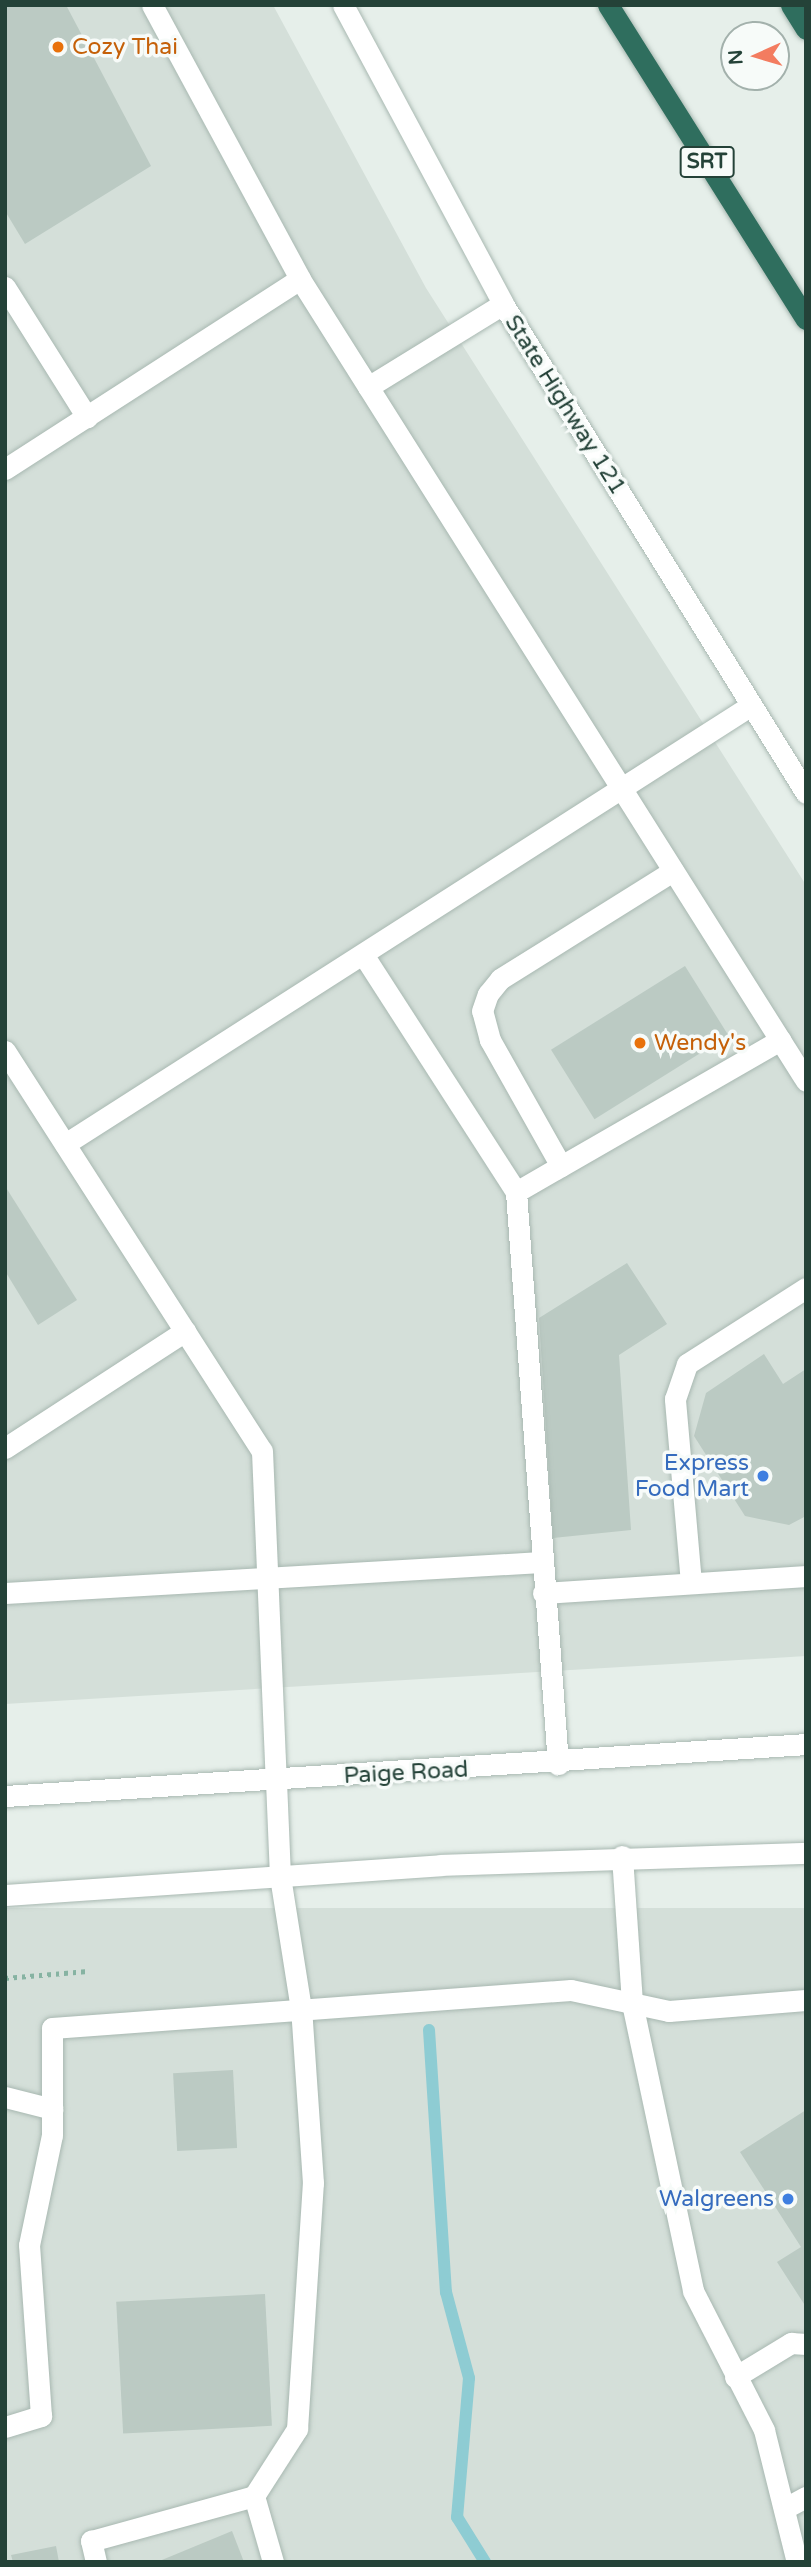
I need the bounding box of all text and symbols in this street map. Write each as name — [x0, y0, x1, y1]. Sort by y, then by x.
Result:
north arrow — [720, 21, 790, 91]
place label: Cozy Thai — [72, 33, 178, 61]
marker: Cozy Thai — [50, 39, 66, 55]
text: N — [725, 49, 748, 66]
road number: SRT — [679, 144, 735, 180]
street label: State Highway 121 — [499, 310, 631, 500]
place label: Wendy's — [654, 1029, 746, 1057]
marker: Wendy's — [632, 1035, 648, 1051]
place label: Express Food Mart — [635, 1449, 749, 1503]
marker: Express Food Mart — [755, 1468, 771, 1484]
street label: Paige Road — [343, 1756, 469, 1790]
place label: Walgreens — [659, 2185, 774, 2213]
marker: Walgreens — [780, 2191, 796, 2207]

